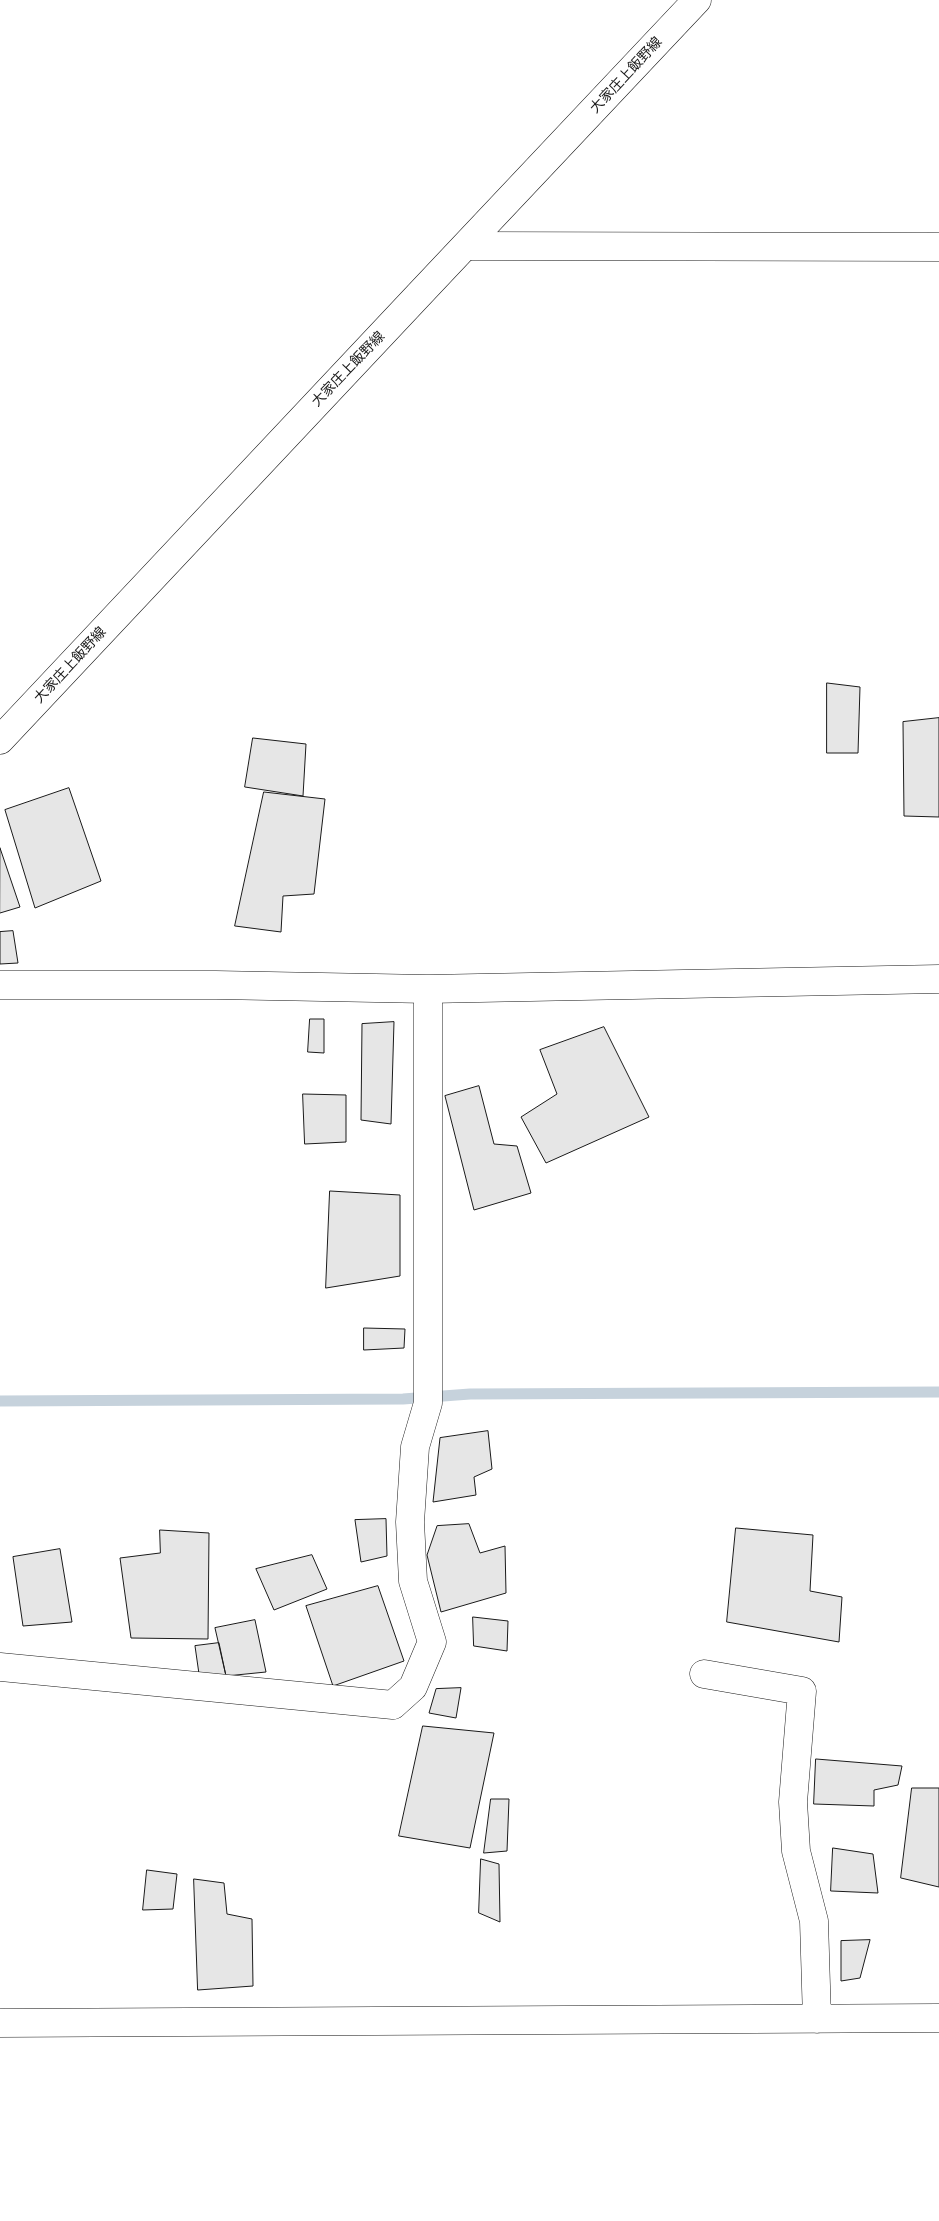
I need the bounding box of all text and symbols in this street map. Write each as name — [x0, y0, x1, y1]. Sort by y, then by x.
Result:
street label: 大家庄上飯野線 — [586, 33, 666, 117]
street label: 大家庄上飯野線 — [308, 328, 388, 410]
street label: 大家庄上飯野線 — [30, 623, 110, 707]

